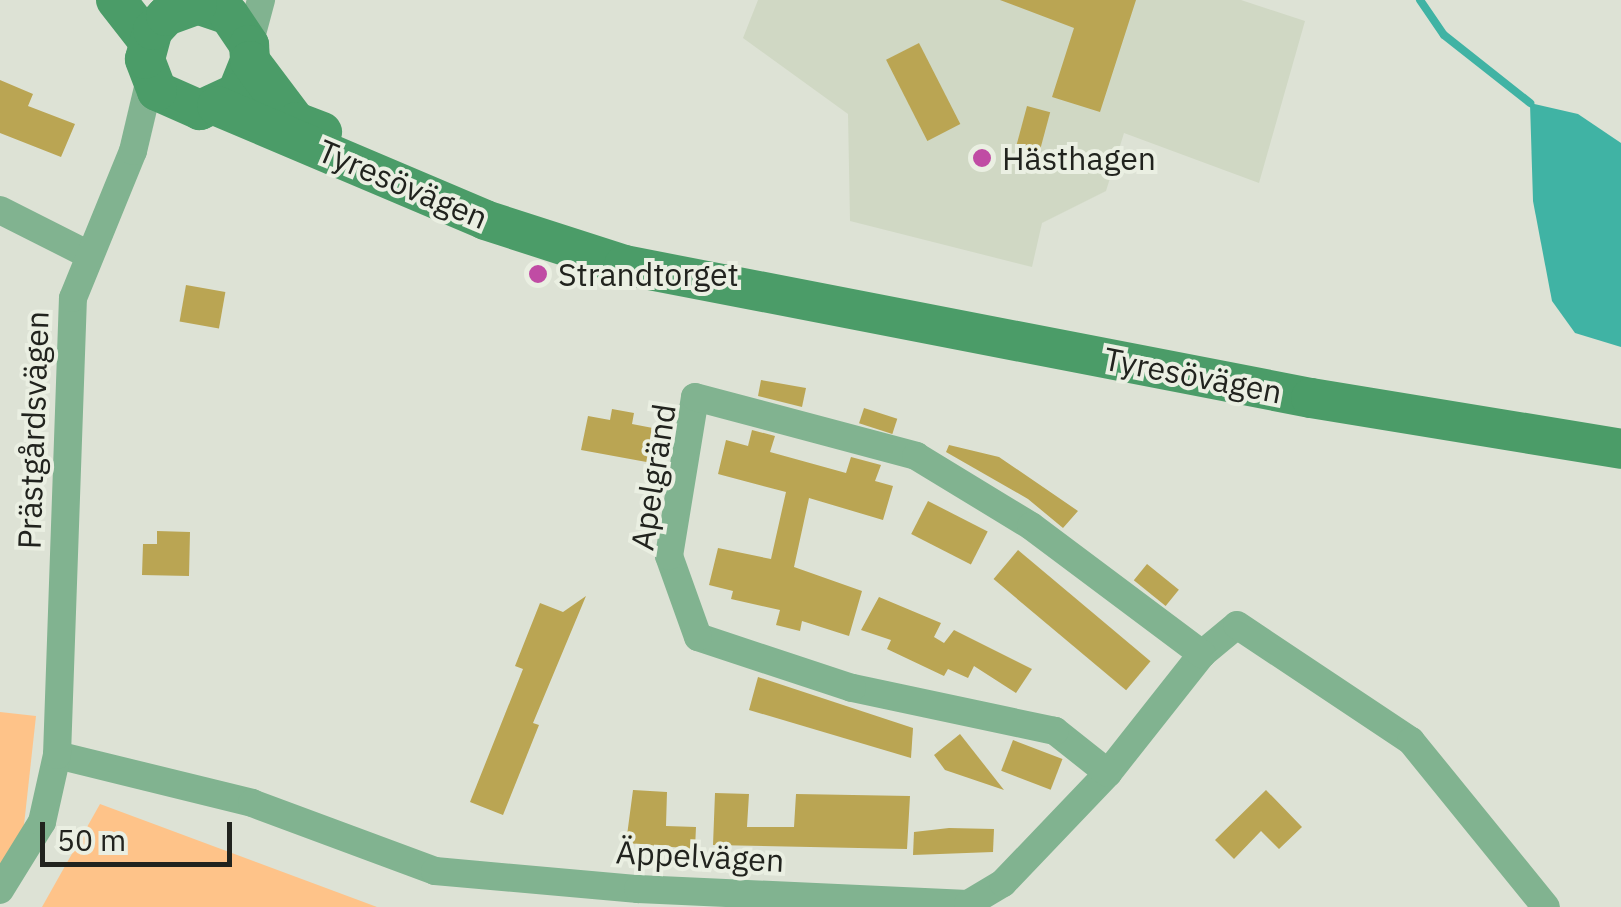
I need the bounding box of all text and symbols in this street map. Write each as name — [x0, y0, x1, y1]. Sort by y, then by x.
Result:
street label: Tyresövägen — [312, 131, 494, 237]
place label: Hästhagen — [1002, 139, 1156, 177]
marker: Hästhagen — [971, 147, 993, 169]
place label: Strandtorget — [558, 255, 739, 293]
marker: Strandtorget — [527, 263, 549, 285]
street label: Prästgårdsvägen — [10, 310, 56, 550]
street label: Tyresövägen — [1101, 339, 1285, 411]
street label: Apelgränd — [622, 401, 684, 553]
scale bar — [45, 802, 238, 864]
text: 50 m — [57, 820, 126, 859]
street label: Äppelvägen — [615, 832, 785, 880]

